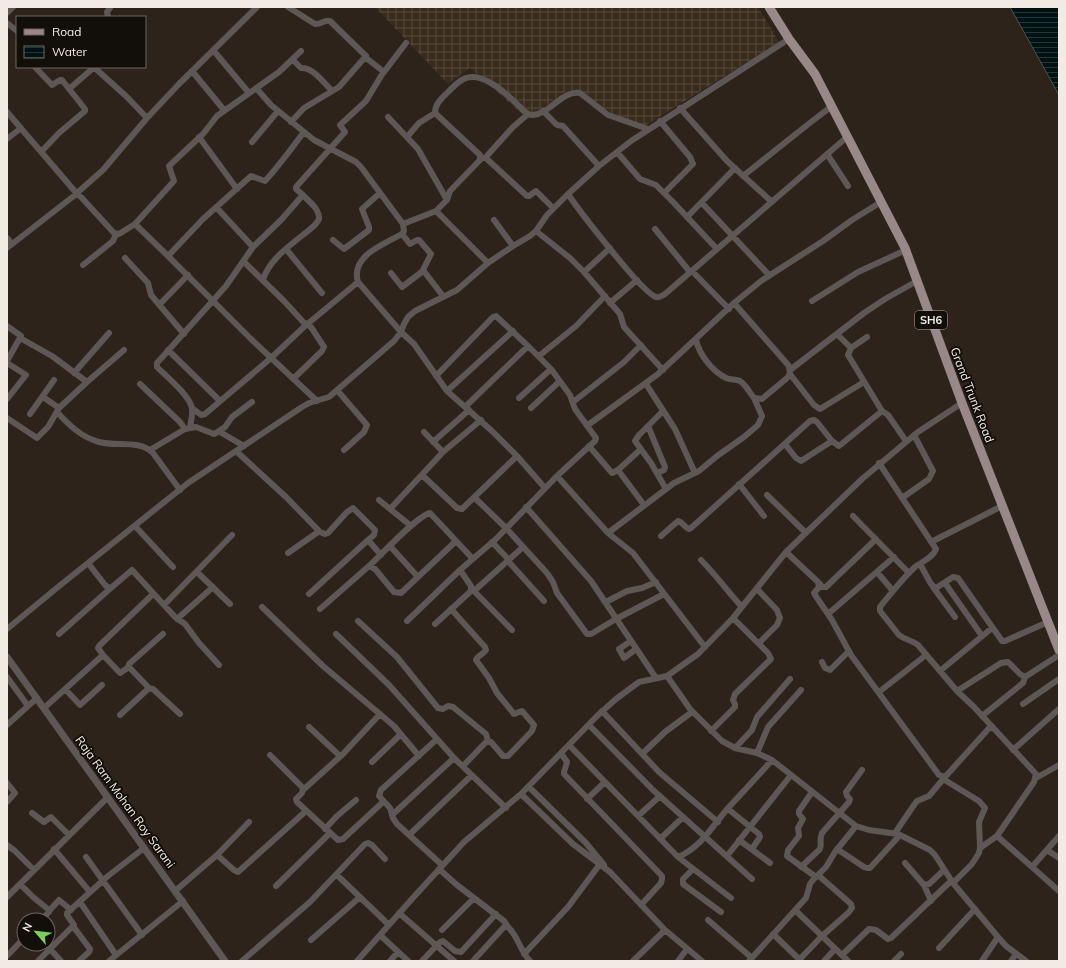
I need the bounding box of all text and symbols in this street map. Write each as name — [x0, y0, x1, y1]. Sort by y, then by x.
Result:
legend — [16, 16, 146, 68]
text: Road — [52, 24, 81, 39]
text: Water — [52, 44, 88, 59]
road number: SH6 — [915, 311, 947, 329]
street label: Grand Trunk Road — [947, 345, 998, 445]
street label: Raja Ram Mohan Roy Sarani — [72, 733, 179, 871]
north arrow — [16, 912, 56, 952]
text: N — [19, 920, 35, 934]

